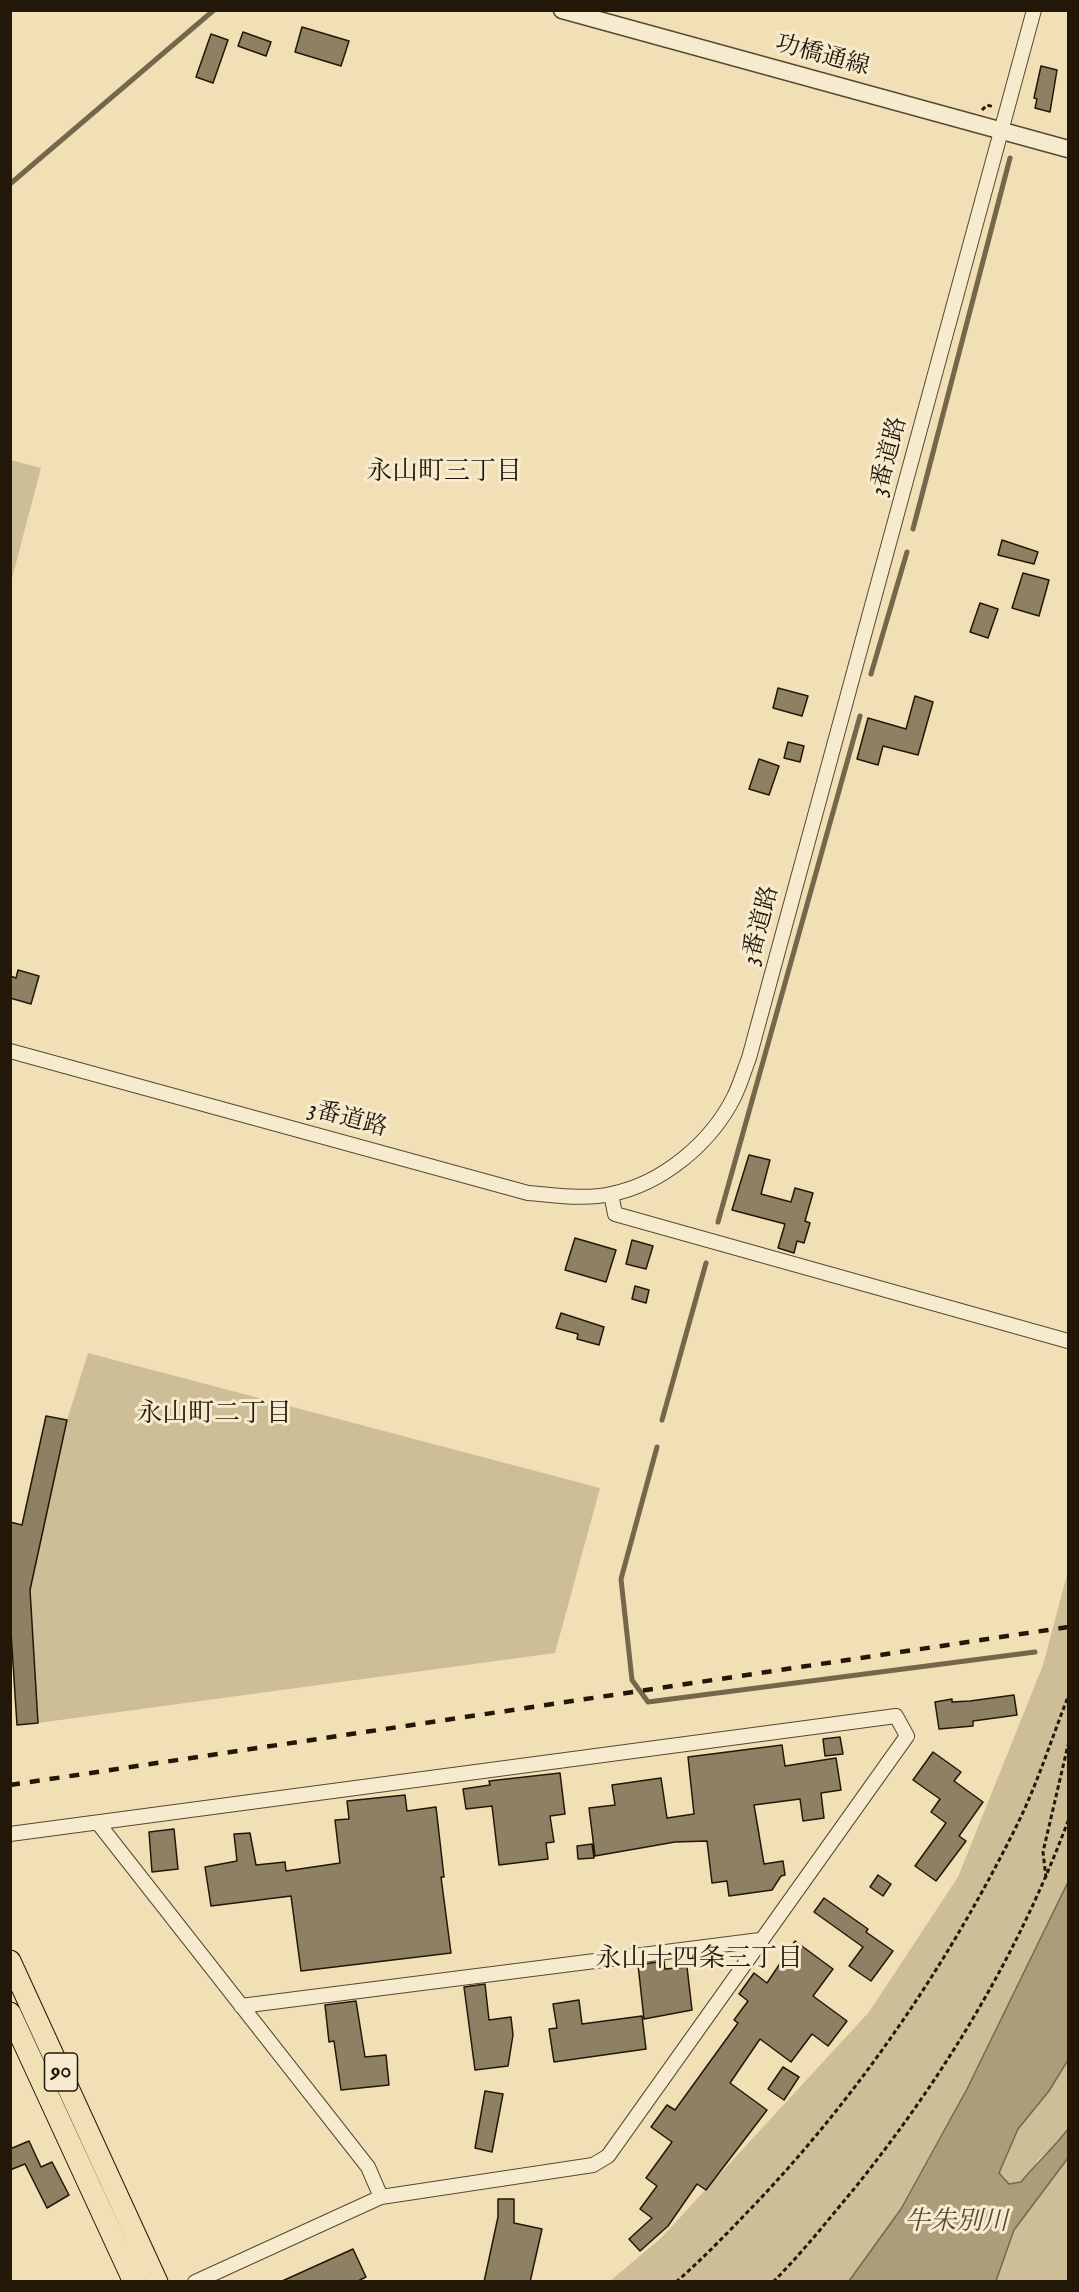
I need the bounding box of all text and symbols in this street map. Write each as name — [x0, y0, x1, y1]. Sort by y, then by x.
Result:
street label: 功橋通線 — [772, 31, 872, 83]
street label: 3番道路 — [866, 414, 914, 500]
district label: 永山町三丁目 — [366, 458, 522, 490]
street label: 3番道路 — [738, 883, 786, 969]
street label: 3番道路 — [304, 1096, 390, 1144]
district label: 永山町二丁目 — [136, 1400, 292, 1432]
district label: 永山十四条三丁目 — [595, 1945, 803, 1977]
road number: 90 — [44, 2053, 78, 2091]
water label: 牛朱別川 — [904, 2208, 1008, 2240]

